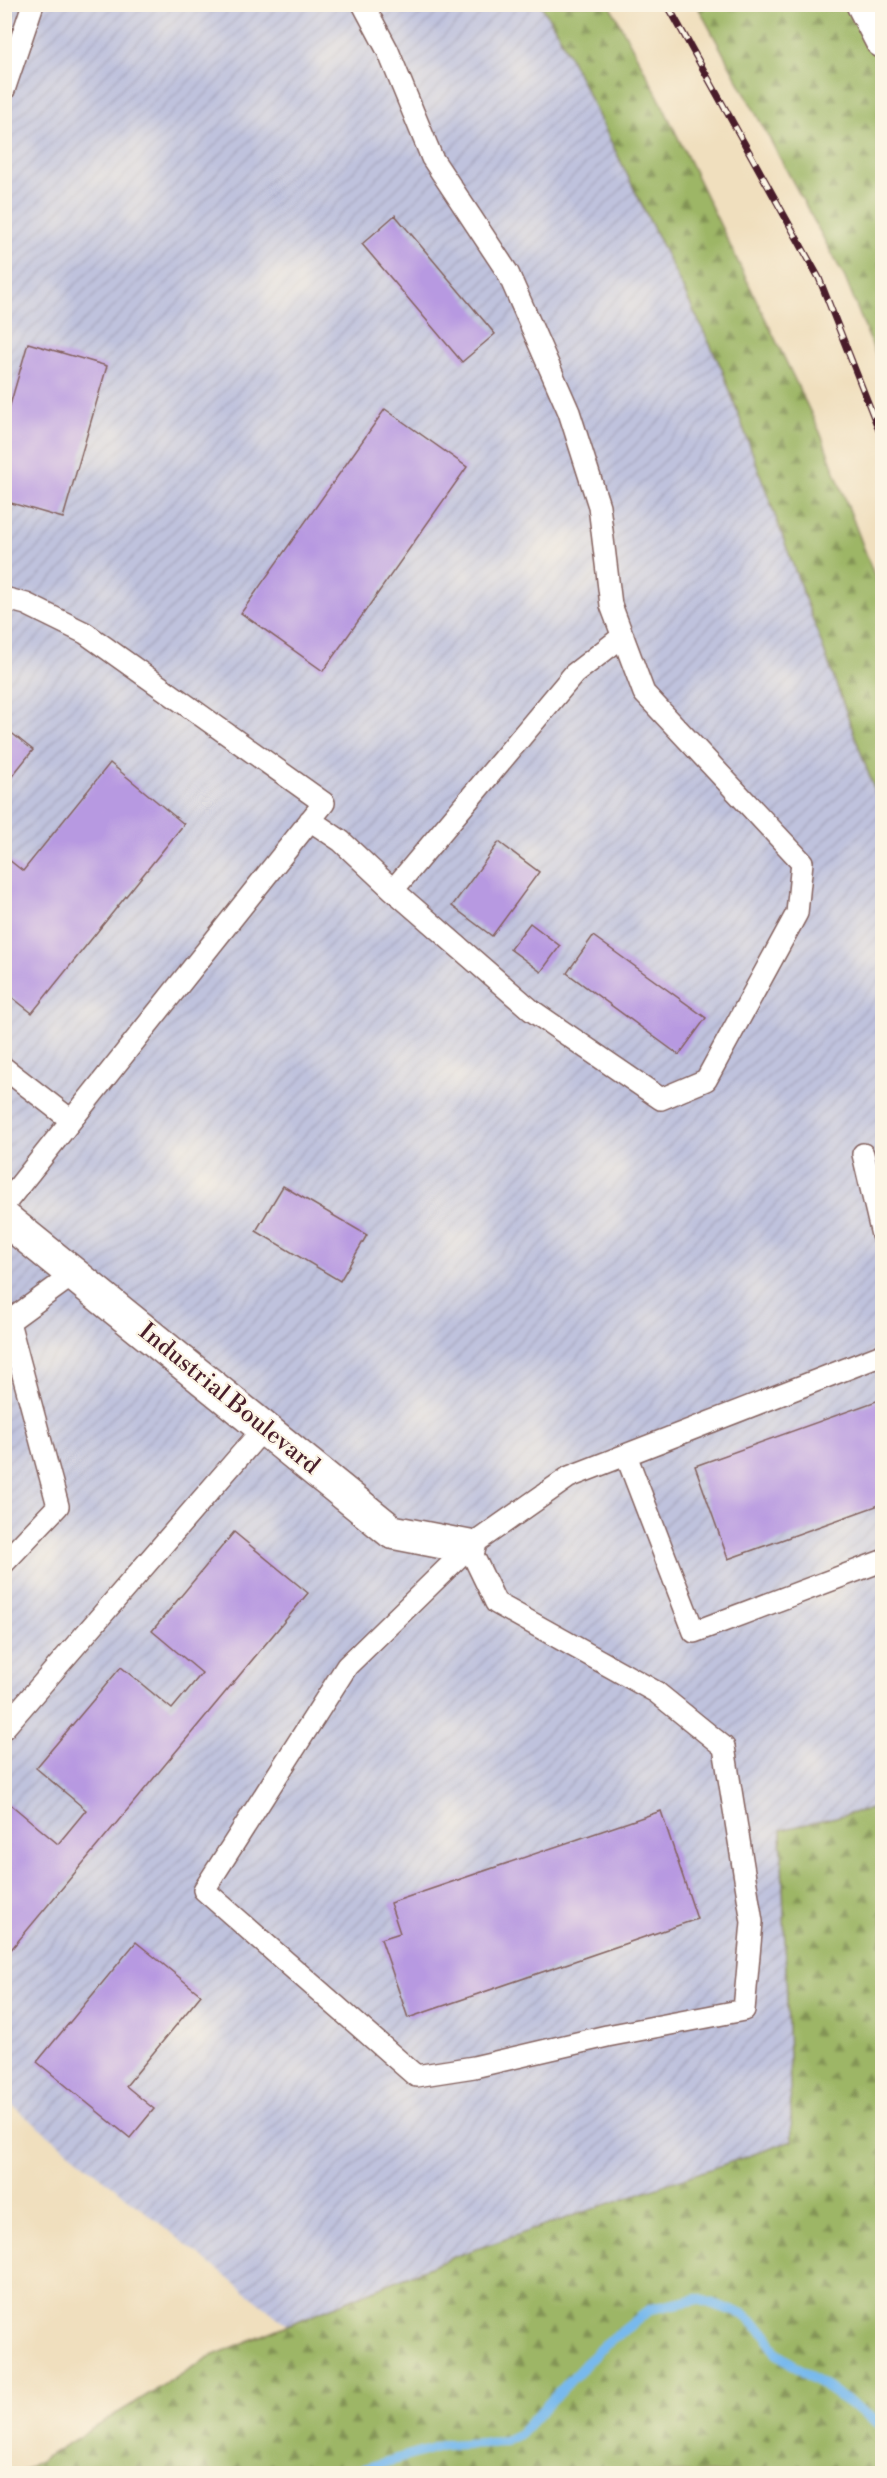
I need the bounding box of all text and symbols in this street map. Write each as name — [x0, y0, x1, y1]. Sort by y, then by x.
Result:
street label: Industrial Boulevard — [133, 1317, 326, 1481]

